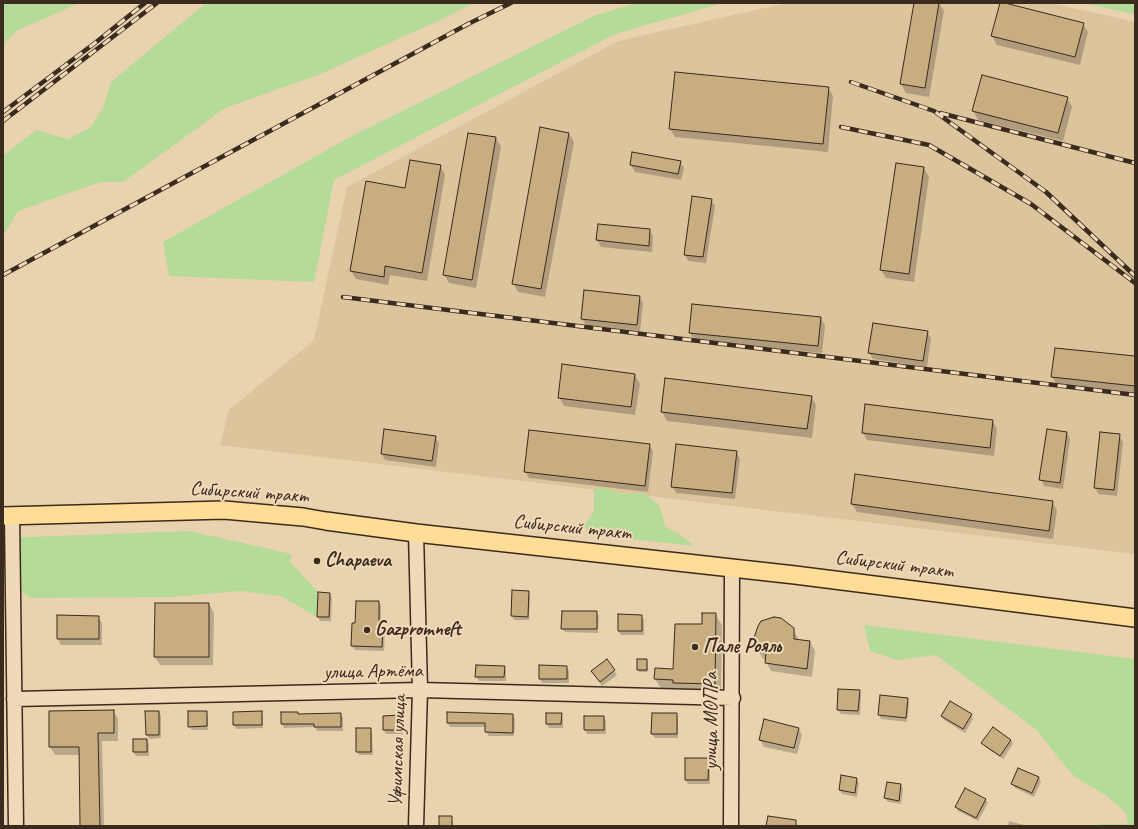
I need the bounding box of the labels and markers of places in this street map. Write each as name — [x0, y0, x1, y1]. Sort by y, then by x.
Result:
place label: Chapaeva — [325, 549, 391, 573]
marker: Chapaeva — [312, 556, 322, 566]
place label: Gazpromneft — [375, 618, 461, 642]
marker: Gazpromneft — [362, 625, 372, 635]
place label: Пале Рояль — [703, 635, 781, 659]
marker: Пале Рояль — [690, 642, 700, 652]

